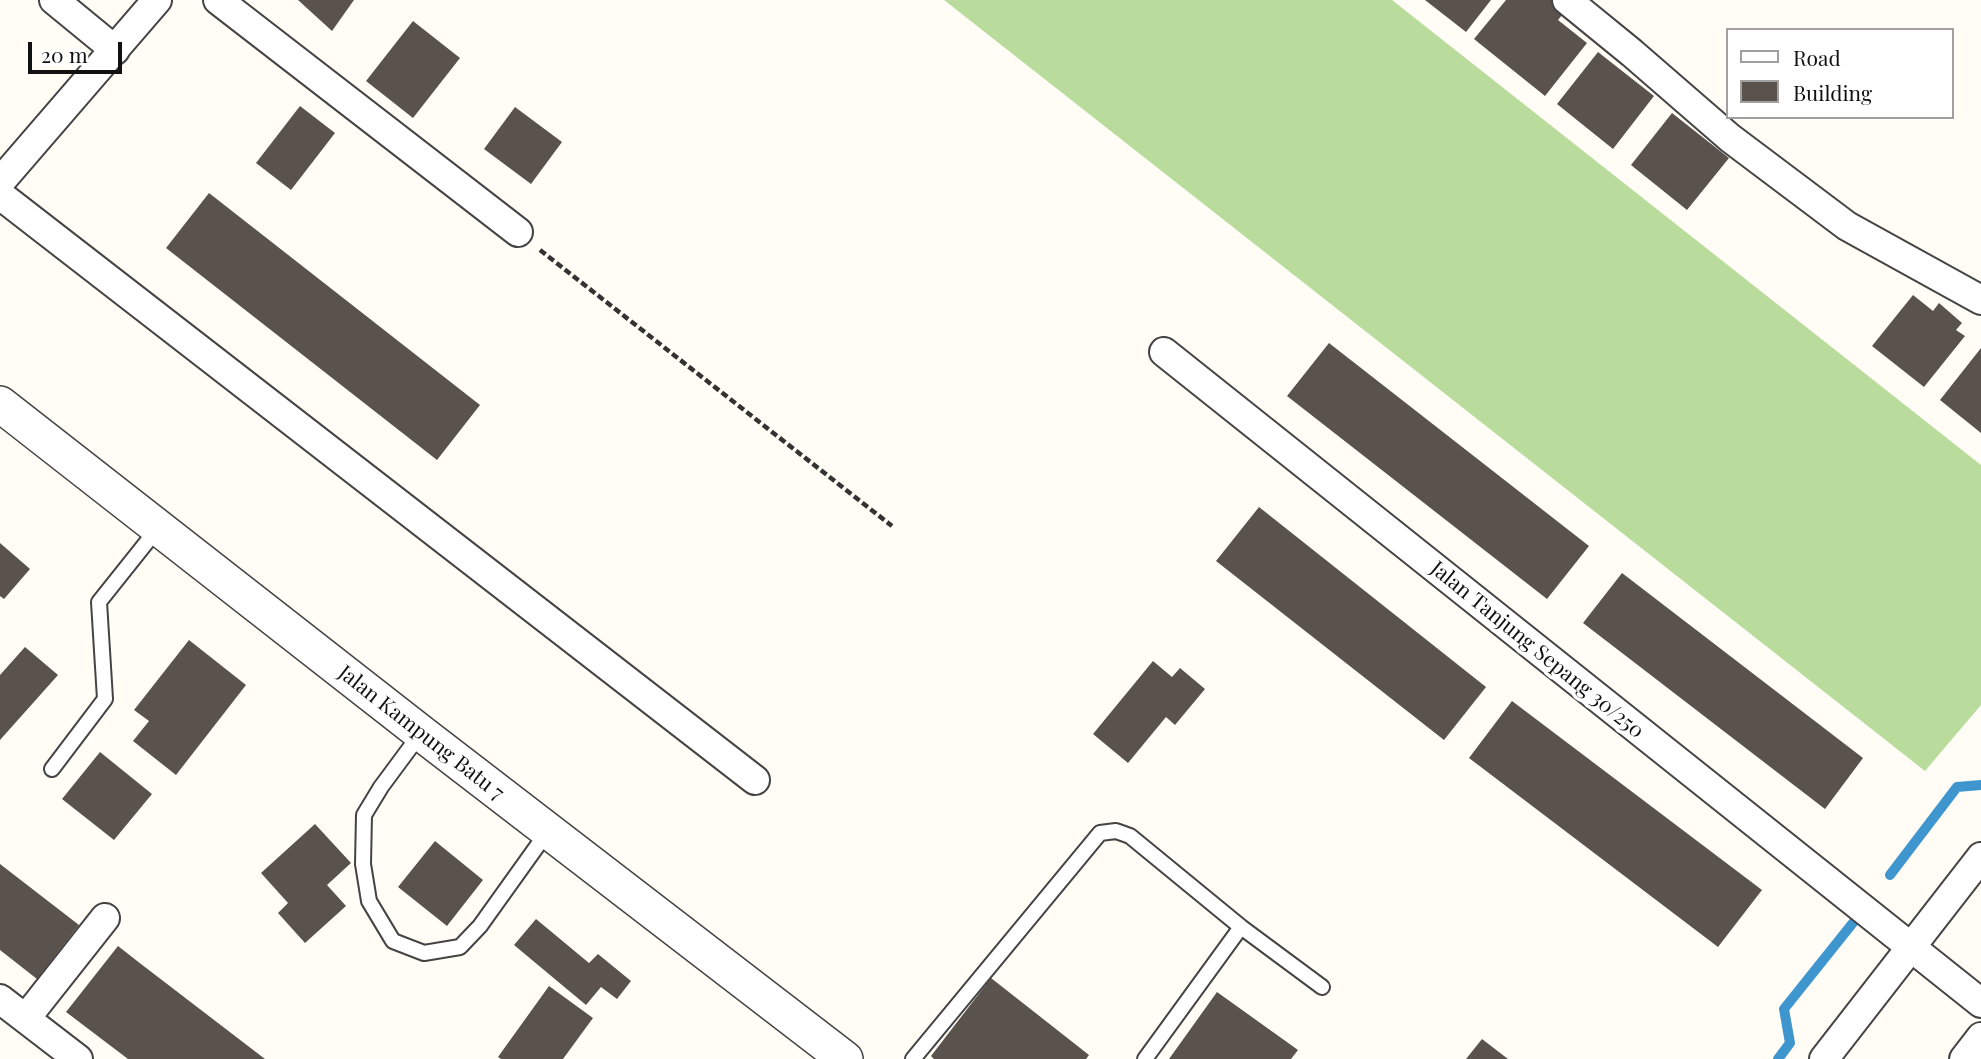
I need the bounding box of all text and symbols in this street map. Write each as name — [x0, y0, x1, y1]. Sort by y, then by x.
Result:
scale bar — [32, 28, 126, 72]
legend — [1726, 28, 1953, 119]
text: 20 m — [41, 40, 88, 68]
text: Road — [1793, 43, 1841, 71]
text: Building — [1793, 78, 1872, 106]
street label: Jalan Tanjung Sepang 30/250 — [1425, 556, 1649, 744]
street label: Jalan Kampung Batu 7 — [333, 660, 509, 806]

